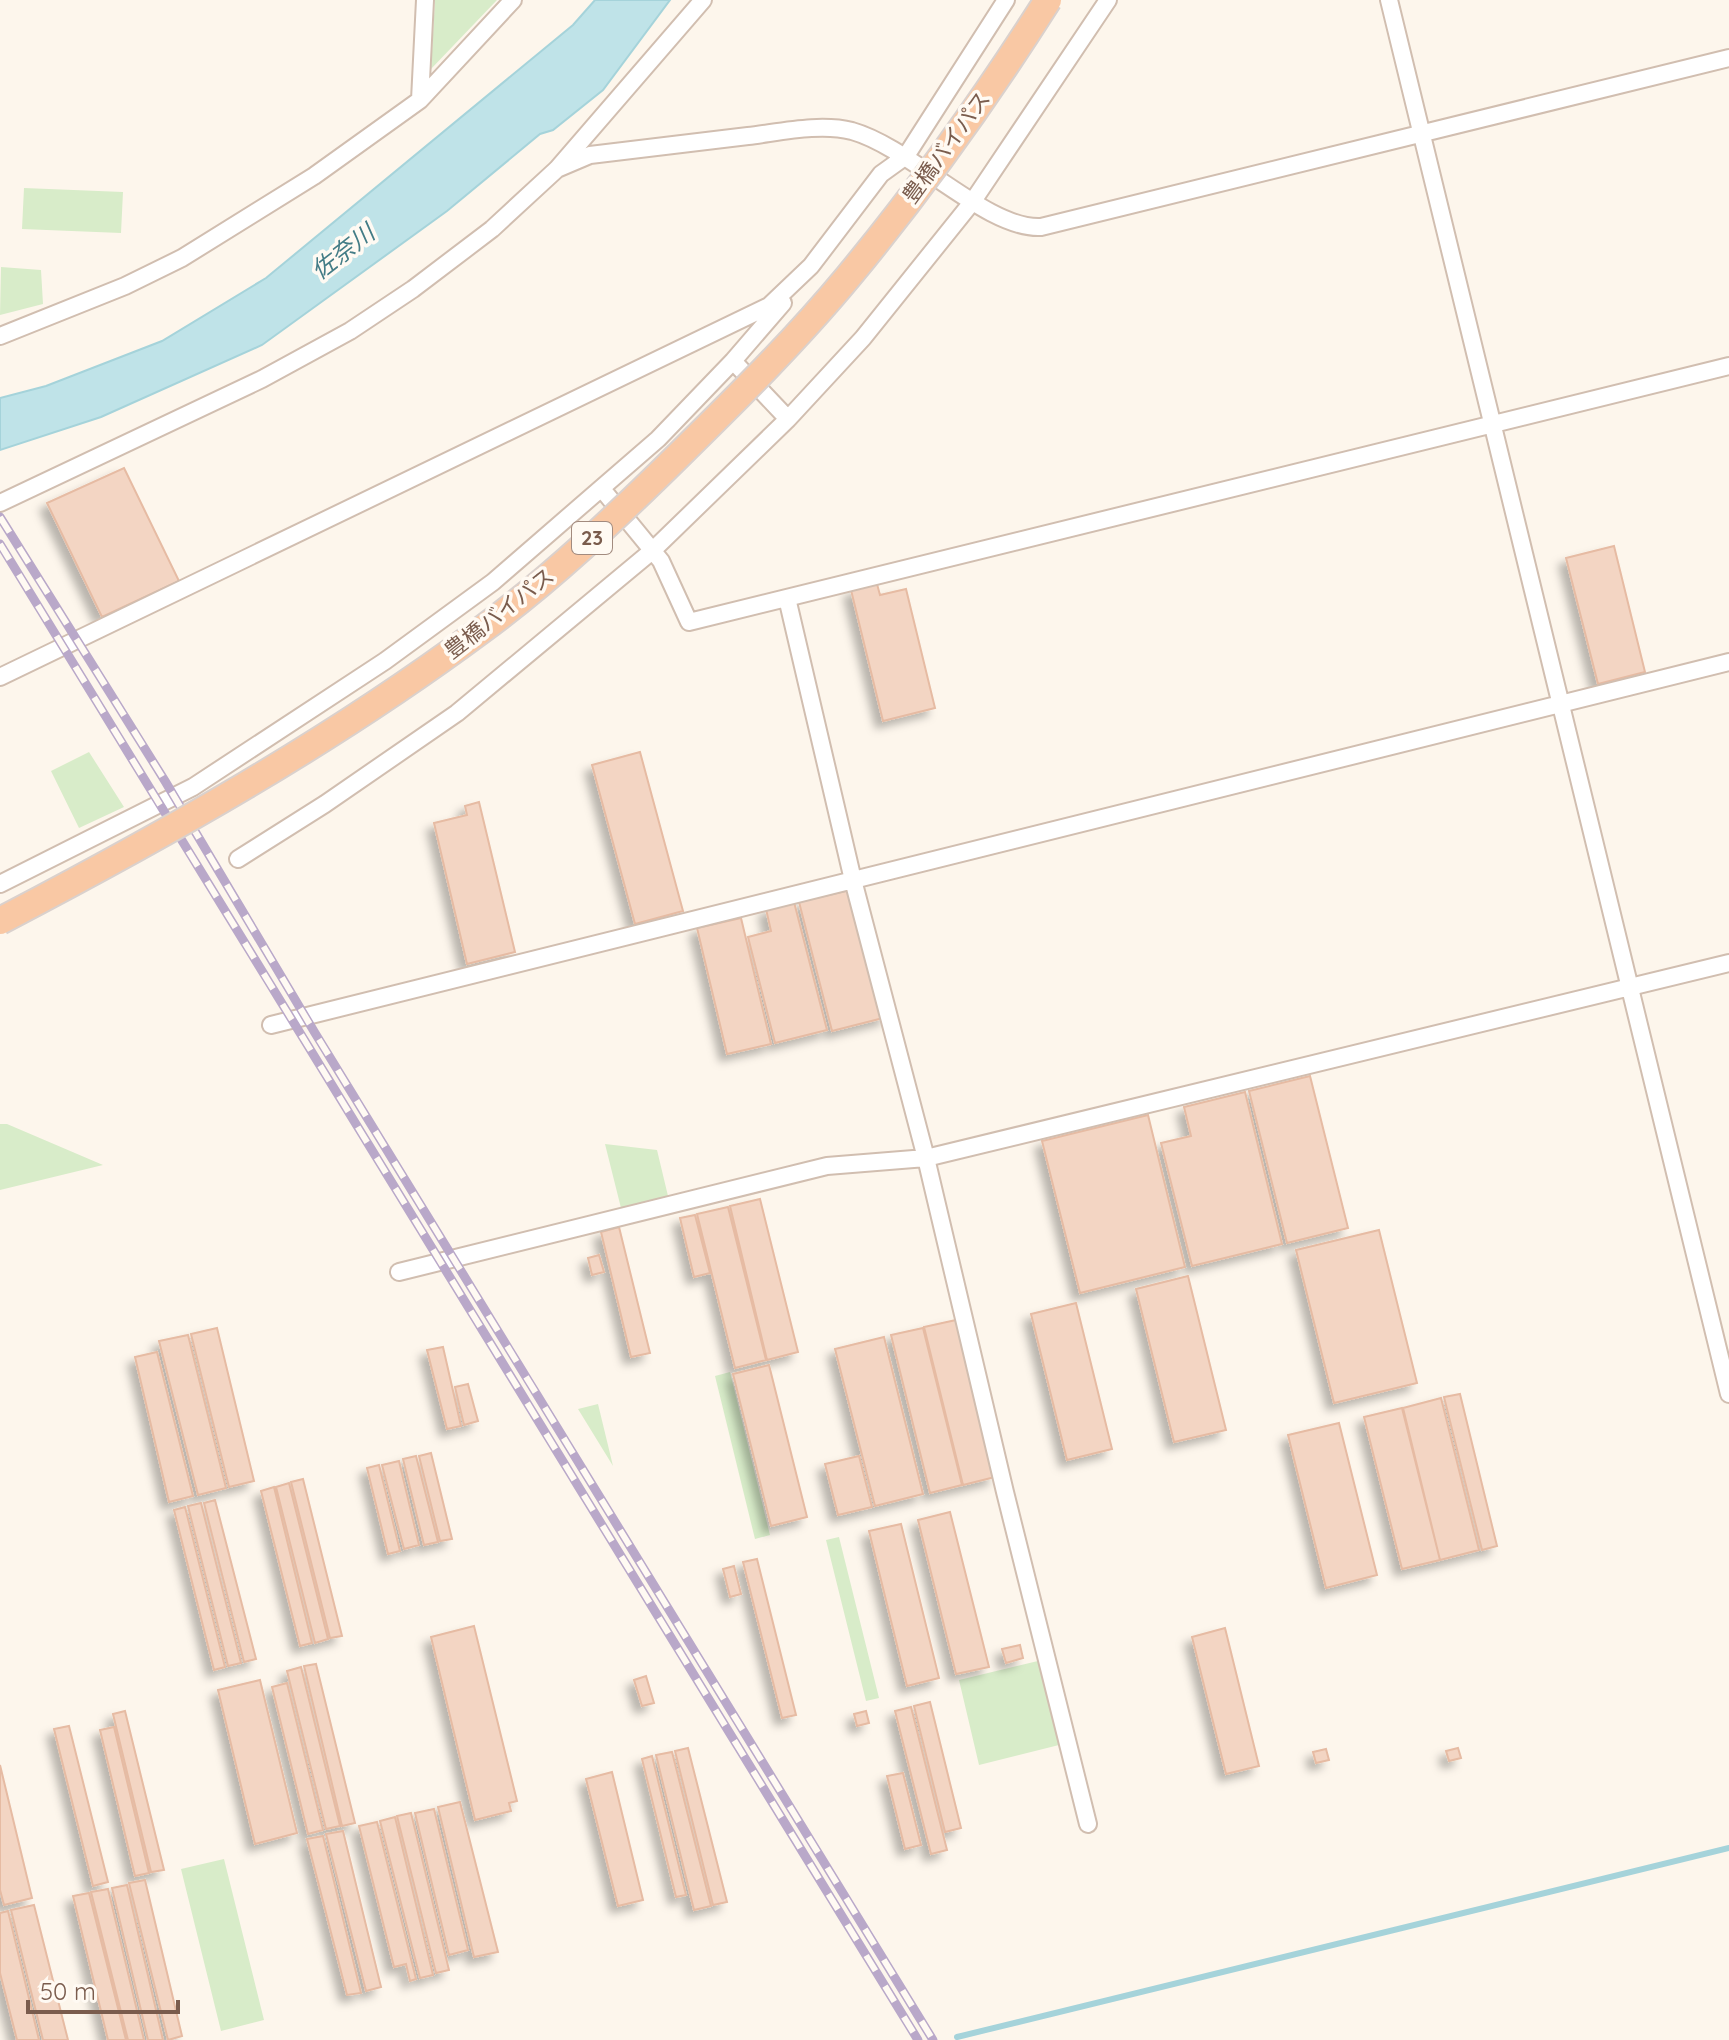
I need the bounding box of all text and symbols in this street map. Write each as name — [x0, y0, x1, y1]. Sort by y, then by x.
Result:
street label: 豊橋バイパス — [896, 86, 996, 208]
water label: 佐奈川 — [305, 215, 382, 285]
road number: 23 — [572, 522, 612, 554]
street label: 豊橋バイパス — [439, 561, 559, 665]
scale bar — [28, 1964, 178, 2014]
text: 50 m — [40, 1976, 96, 2006]

